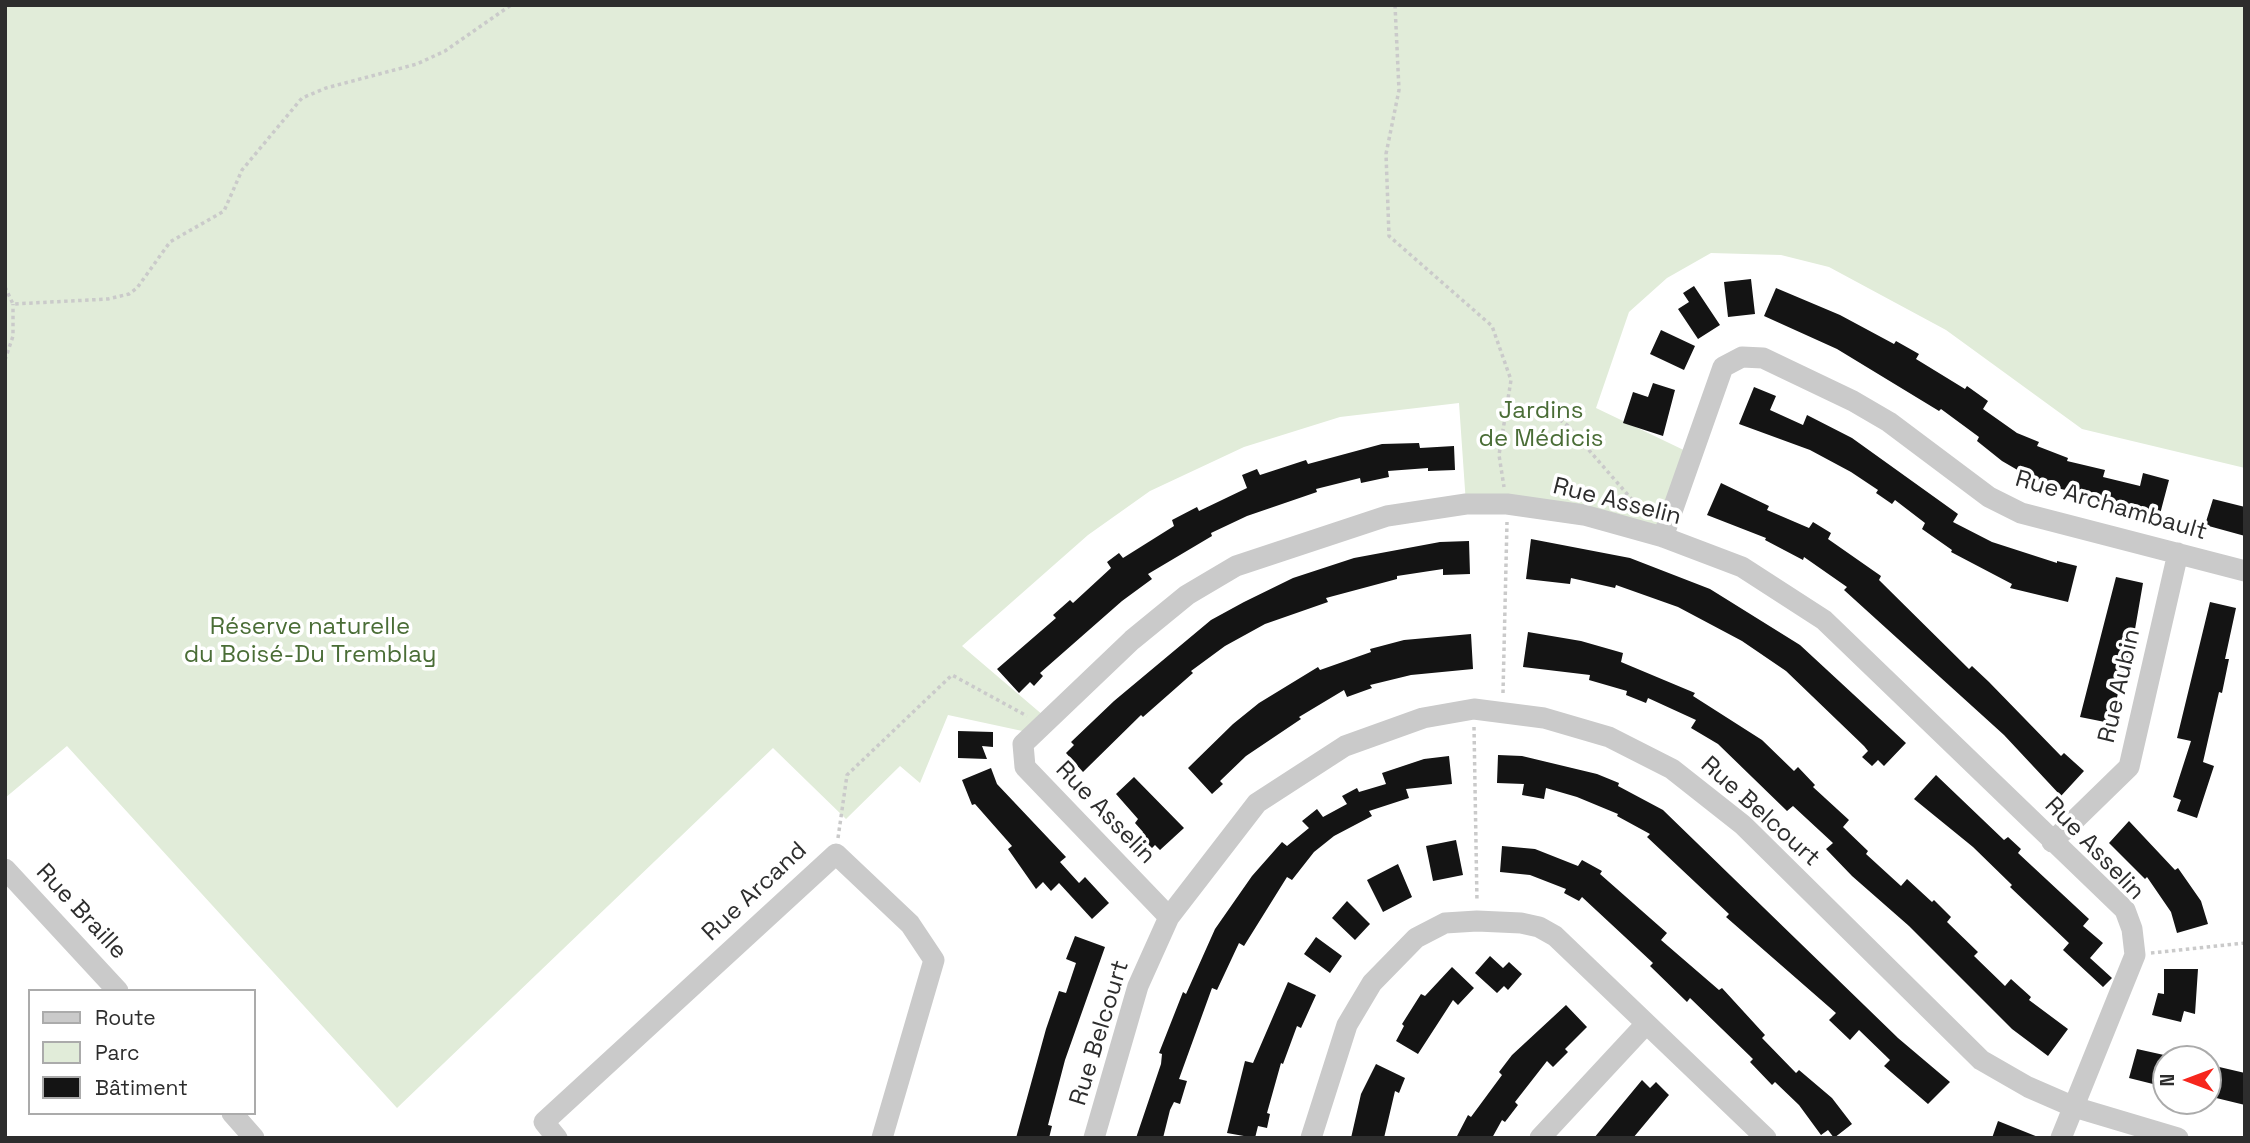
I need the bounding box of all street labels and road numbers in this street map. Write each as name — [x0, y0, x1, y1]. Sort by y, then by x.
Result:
street label: Rue Archambault — [2012, 465, 2210, 547]
street label: Rue Asselin — [1550, 472, 1684, 532]
street label: Rue Aubin — [2093, 626, 2147, 746]
street label: Rue Belcourt — [1695, 751, 1825, 873]
street label: Rue Asselin — [1049, 756, 1161, 870]
street label: Rue Asselin — [2038, 792, 2150, 906]
street label: Rue Arcand — [697, 836, 813, 948]
street label: Rue Braille — [29, 858, 133, 966]
street label: Rue Belcourt — [1064, 957, 1136, 1109]

